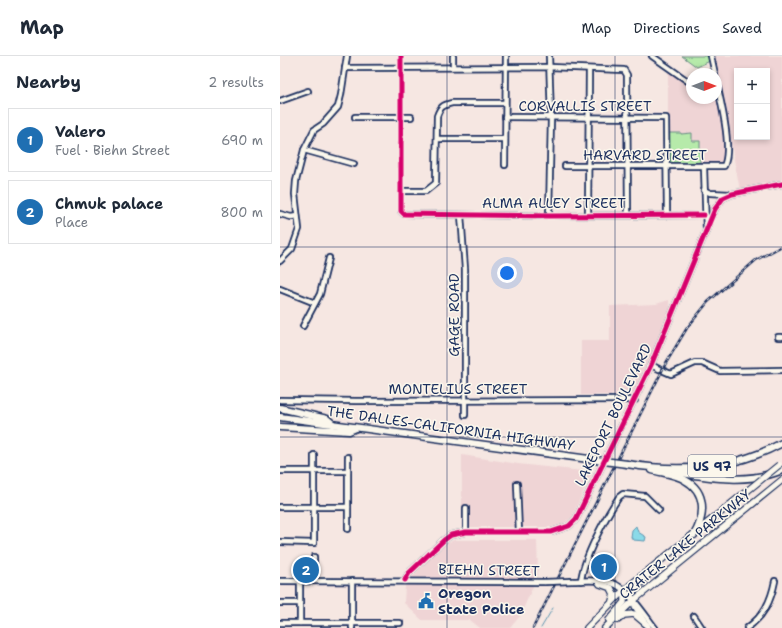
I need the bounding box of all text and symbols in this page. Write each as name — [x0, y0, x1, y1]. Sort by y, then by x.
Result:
text: Map — [20, 15, 64, 40]
text: Map — [582, 19, 612, 37]
text: Directions — [634, 19, 700, 37]
text: Saved — [722, 19, 762, 37]
north arrow — [686, 68, 722, 104]
map controls — [734, 68, 770, 140]
button: + — [734, 68, 770, 104]
text: Nearby — [16, 71, 81, 93]
text: 2 results — [208, 74, 264, 91]
street label: CORVALLIS STREET — [518, 97, 652, 115]
button: − — [734, 104, 770, 140]
text: Valero — [55, 122, 106, 142]
text: 1 — [27, 132, 33, 149]
text: 690 m — [221, 132, 263, 149]
text: Fuel · Biehn Street — [55, 142, 170, 159]
street label: HARVARD STREET — [583, 146, 707, 164]
text: Chmuk palace — [55, 194, 163, 214]
street label: ALMA ALLEY STREET — [482, 194, 626, 212]
text: 2 — [25, 204, 35, 221]
text: 800 m — [220, 204, 263, 221]
text: Place — [55, 214, 88, 231]
your location — [497, 263, 517, 283]
street label: GAGE ROAD — [445, 273, 463, 357]
street label: LAKEPORT BOULEVARD — [571, 341, 655, 489]
street label: MONTELIUS STREET — [389, 380, 528, 398]
street label: THE DALLES-CALIFORNIA HIGHWAY — [326, 402, 577, 454]
road number: US 97 — [688, 455, 736, 477]
street label: CRATER LAKE PARKWAY — [615, 485, 755, 603]
pin: 1 — [591, 552, 617, 582]
pin: 2 — [293, 555, 319, 585]
street label: BIEHN STREET — [438, 560, 540, 580]
place label: Oregon State Police — [438, 584, 524, 618]
public building icon: Oregon State Police — [417, 592, 435, 610]

